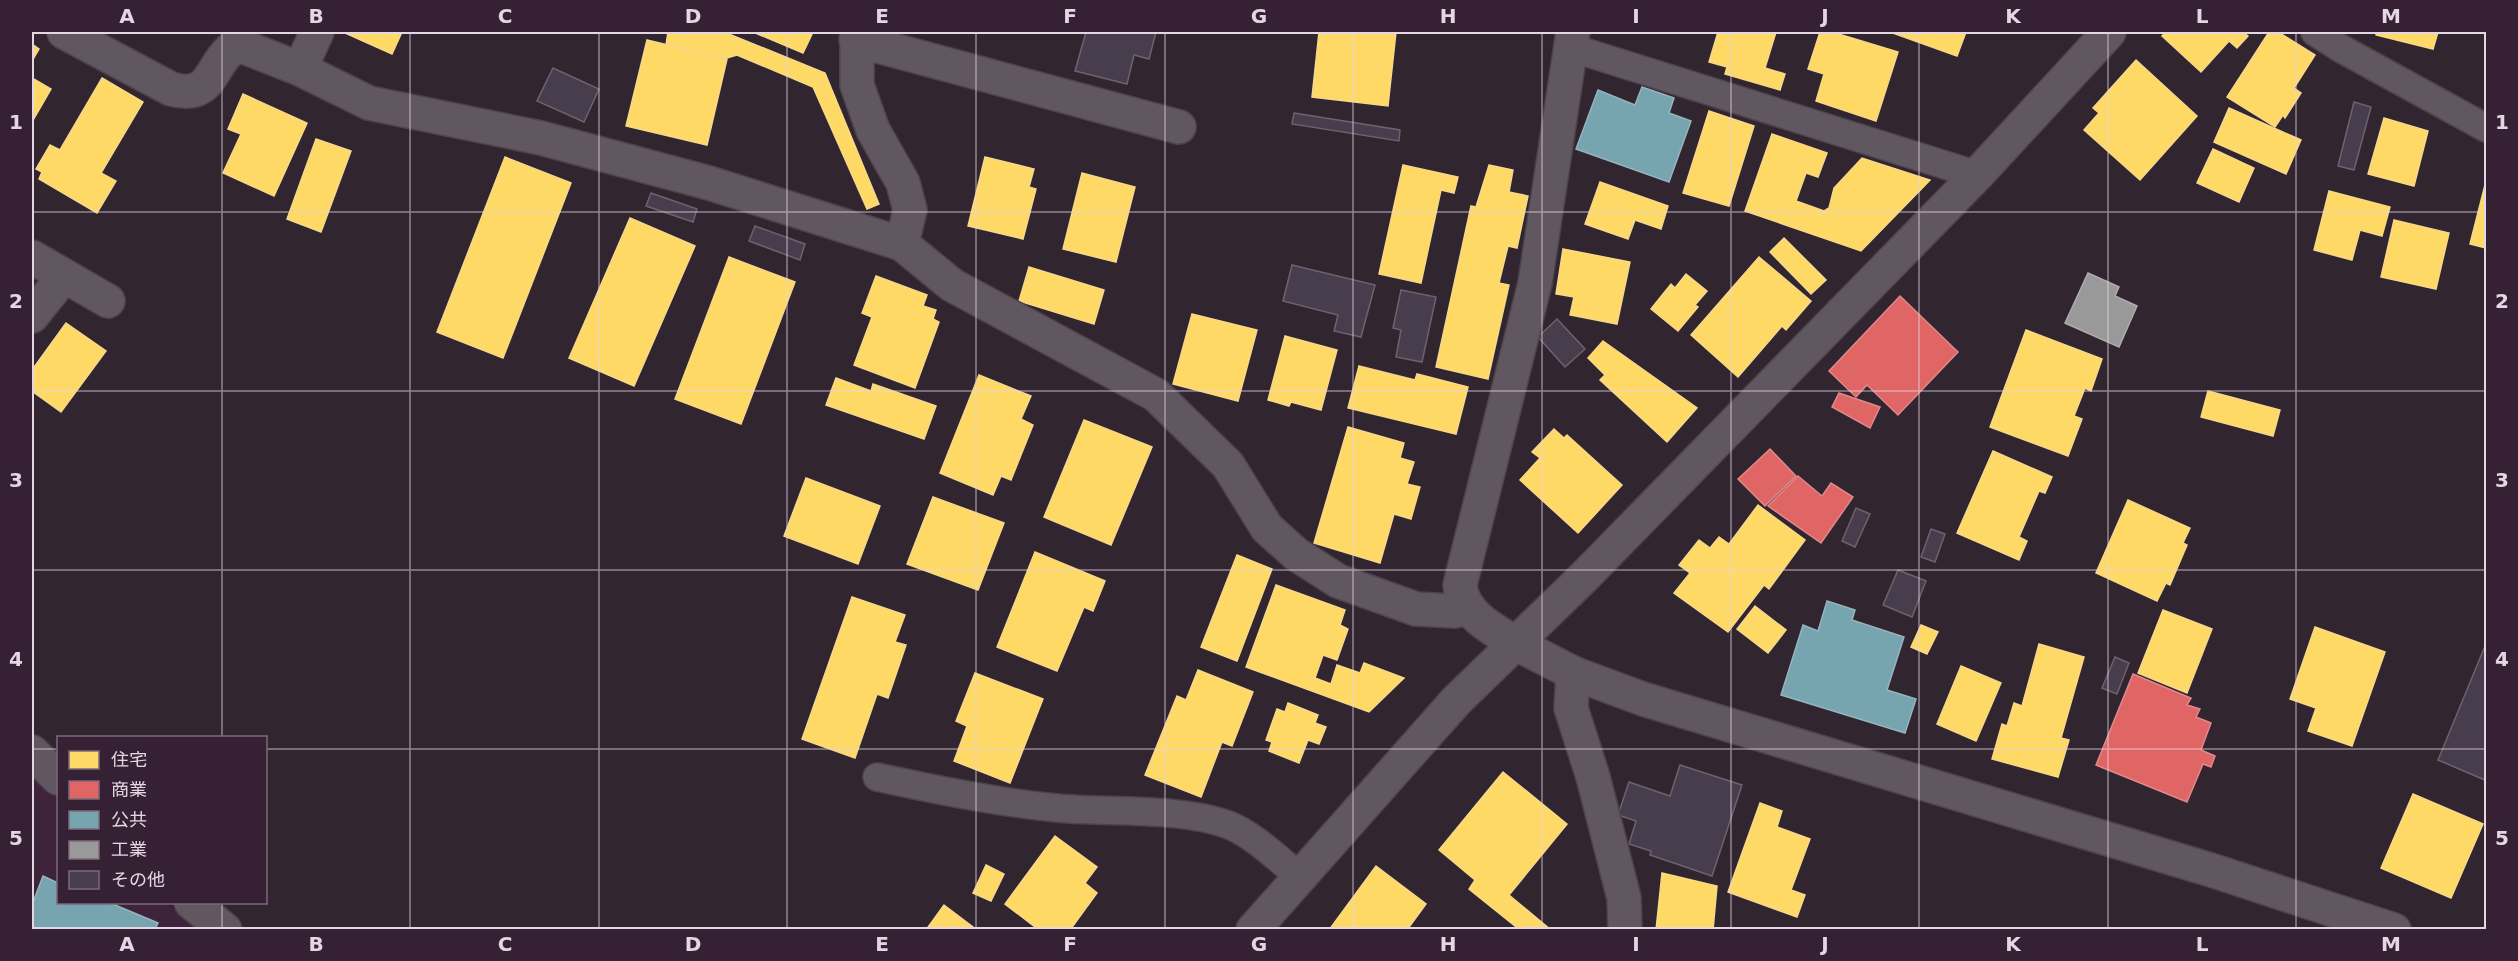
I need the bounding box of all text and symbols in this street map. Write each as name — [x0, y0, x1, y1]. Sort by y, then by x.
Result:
text: A — [119, 4, 135, 28]
text: B — [308, 4, 324, 28]
text: C — [498, 4, 512, 28]
text: D — [685, 4, 701, 28]
text: E — [875, 4, 889, 28]
text: F — [1063, 4, 1077, 28]
text: G — [1251, 4, 1267, 28]
text: H — [1440, 4, 1456, 28]
text: I — [1632, 4, 1640, 28]
text: J — [1819, 4, 1829, 28]
text: K — [2005, 4, 2022, 28]
text: L — [2196, 4, 2209, 28]
text: M — [2381, 4, 2401, 28]
text: 1 — [9, 110, 23, 134]
text: 1 — [2495, 110, 2509, 134]
text: 2 — [9, 289, 23, 313]
text: 2 — [2495, 289, 2509, 313]
text: 3 — [9, 468, 23, 492]
text: 3 — [2495, 468, 2509, 492]
text: 4 — [9, 647, 23, 671]
text: 4 — [2495, 647, 2509, 671]
legend — [57, 736, 267, 904]
text: 住宅 — [111, 749, 147, 770]
text: 商業 — [111, 779, 147, 800]
text: 公共 — [111, 809, 147, 830]
text: 5 — [9, 826, 23, 850]
text: 5 — [2495, 826, 2509, 850]
text: 工業 — [111, 839, 147, 860]
text: その他 — [111, 869, 165, 890]
text: A — [119, 932, 135, 956]
text: B — [308, 932, 324, 956]
text: C — [498, 932, 512, 956]
text: D — [685, 932, 701, 956]
text: E — [875, 932, 889, 956]
text: F — [1063, 932, 1077, 956]
text: G — [1251, 932, 1267, 956]
text: H — [1440, 932, 1456, 956]
text: I — [1632, 932, 1640, 956]
text: J — [1819, 932, 1829, 956]
text: K — [2005, 932, 2022, 956]
text: L — [2196, 932, 2209, 956]
text: M — [2381, 932, 2401, 956]

